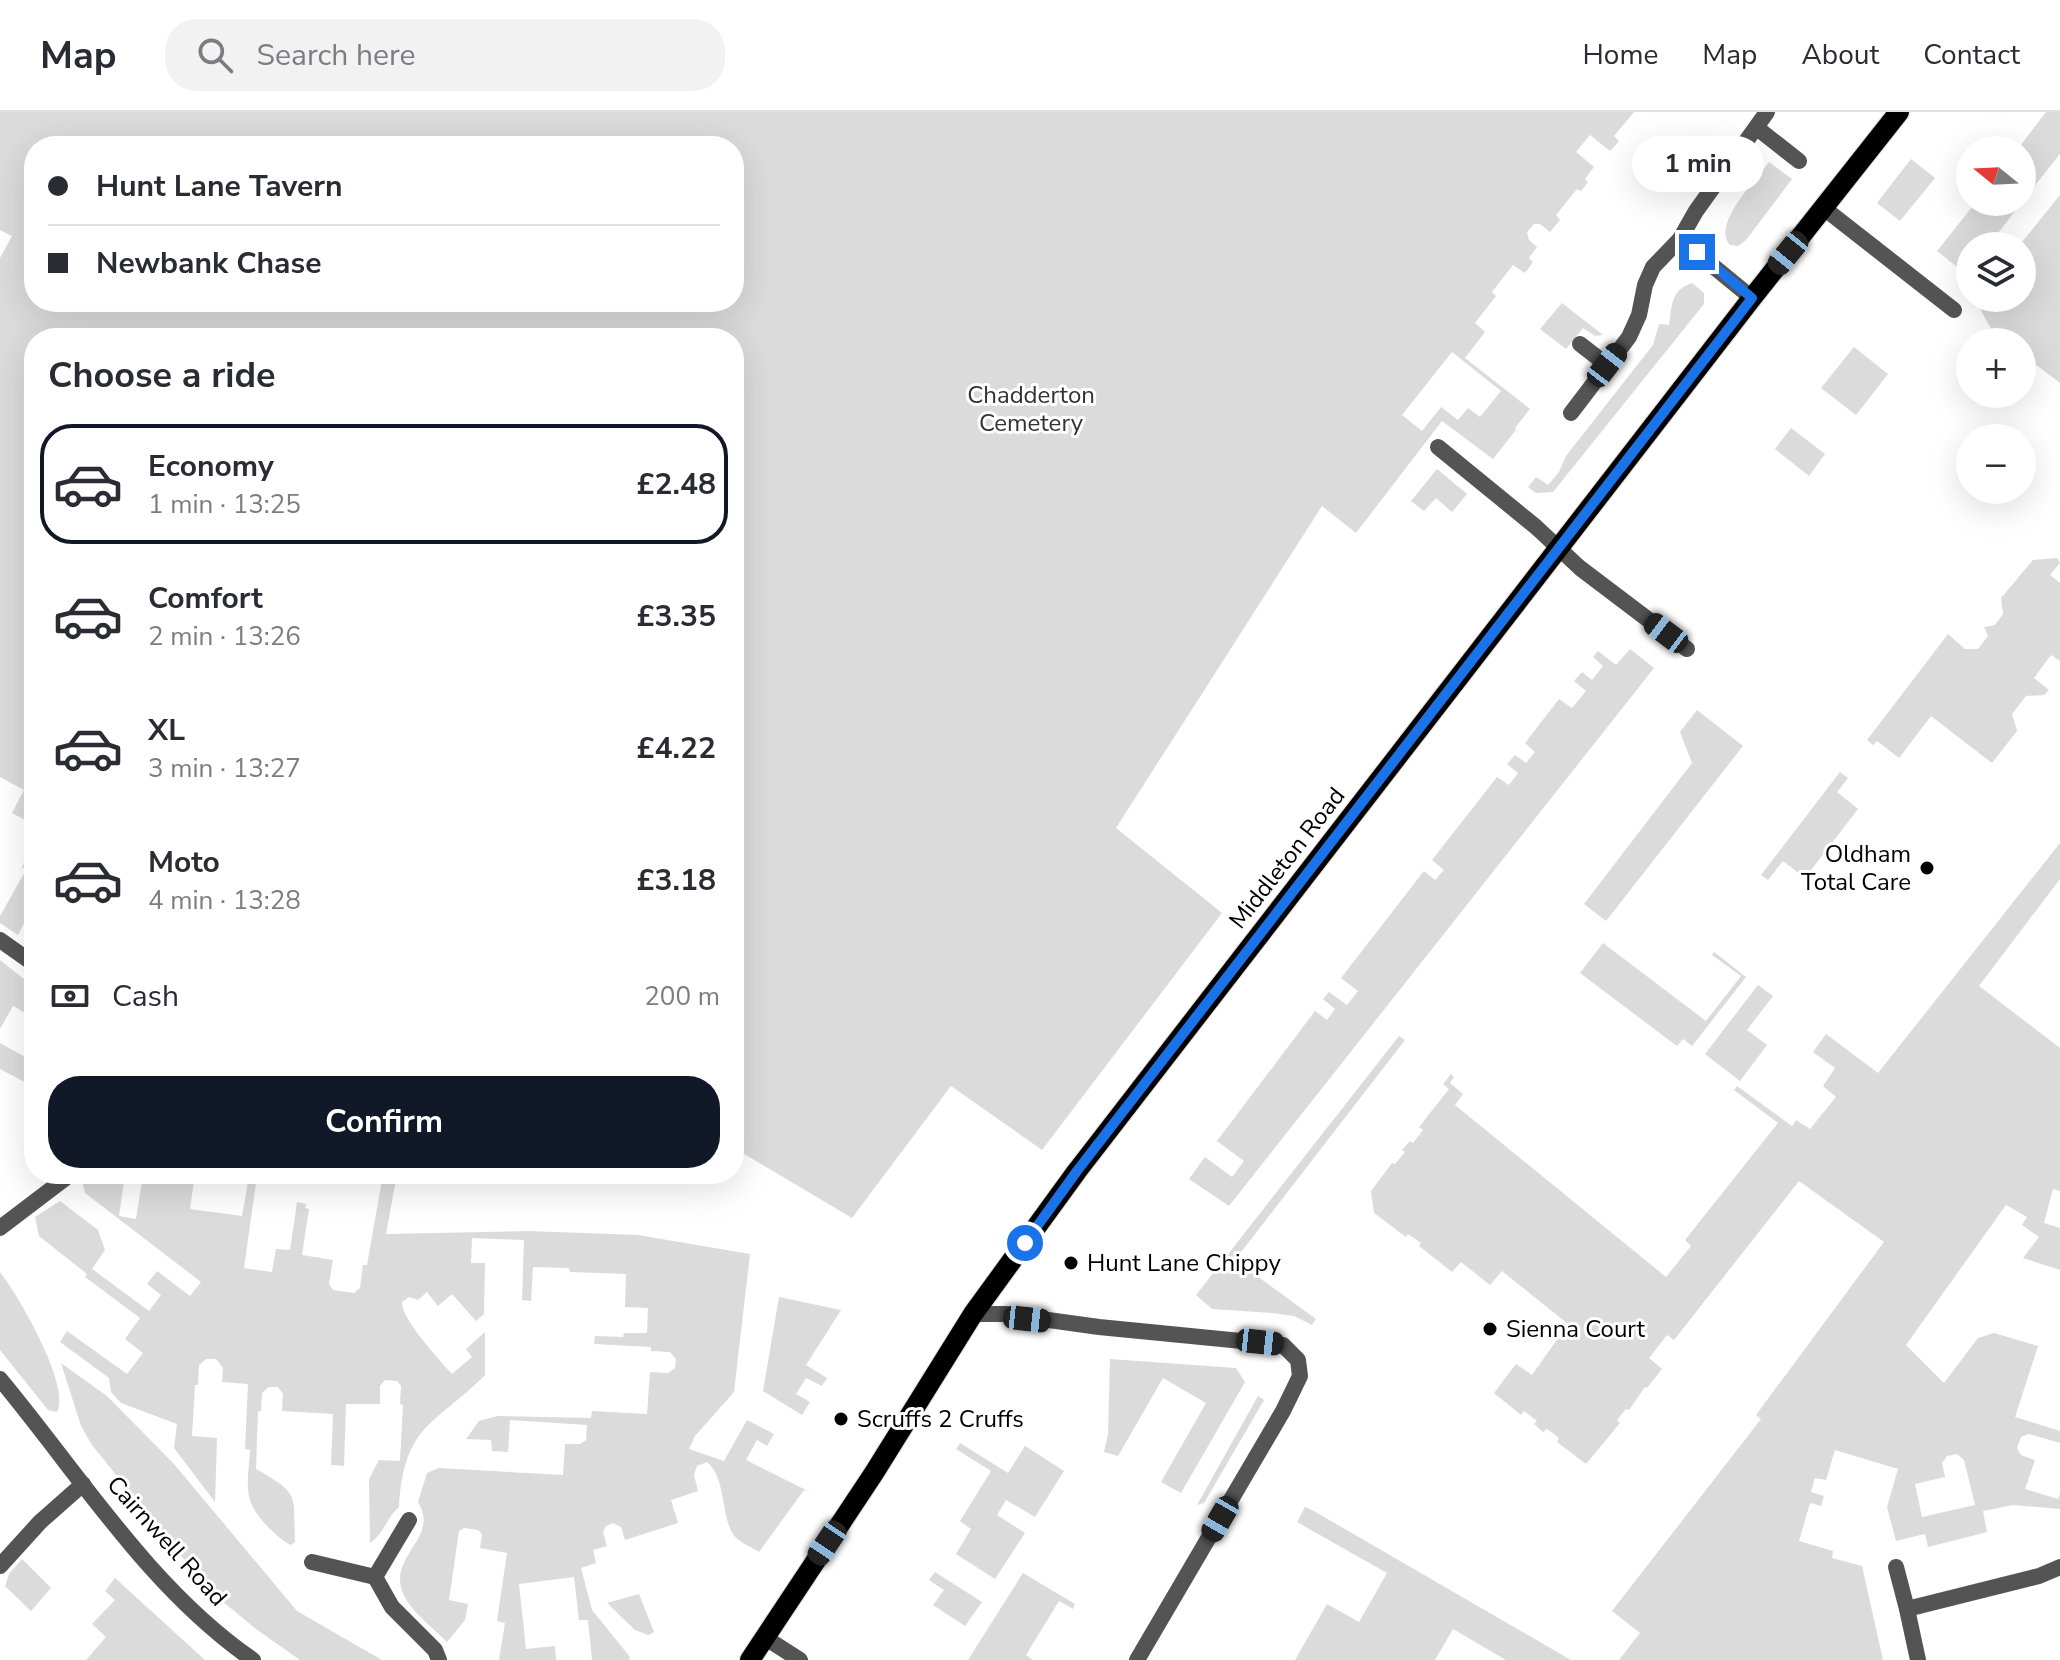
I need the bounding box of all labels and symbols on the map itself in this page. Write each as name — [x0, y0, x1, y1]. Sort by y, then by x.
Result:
callout: 1 min — [1631, 136, 1763, 192]
north arrow — [1956, 136, 2036, 216]
car — [1764, 227, 1812, 279]
route end — [1679, 234, 1715, 270]
car — [1583, 339, 1631, 391]
park label: Chadderton Cemetery — [967, 379, 1095, 439]
car — [1640, 609, 1692, 657]
street label: Middleton Road — [1222, 781, 1352, 935]
place label: Oldham Total Care — [1801, 838, 1911, 898]
marker: Oldham Total Care — [1918, 859, 1936, 877]
route start — [1007, 1225, 1043, 1261]
place label: Hunt Lane Chippy — [1087, 1247, 1281, 1279]
marker: Hunt Lane Chippy — [1062, 1254, 1080, 1272]
car — [1002, 1305, 1052, 1333]
place label: Sienna Court — [1506, 1313, 1646, 1345]
marker: Sienna Court — [1481, 1320, 1499, 1338]
car — [1235, 1328, 1285, 1356]
place label: Scruffs 2 Cruffs — [857, 1403, 1024, 1435]
marker: Scruffs 2 Cruffs — [832, 1410, 850, 1428]
street label: Cairnwell Road — [100, 1469, 234, 1613]
car — [1198, 1492, 1242, 1546]
car — [804, 1516, 850, 1570]

